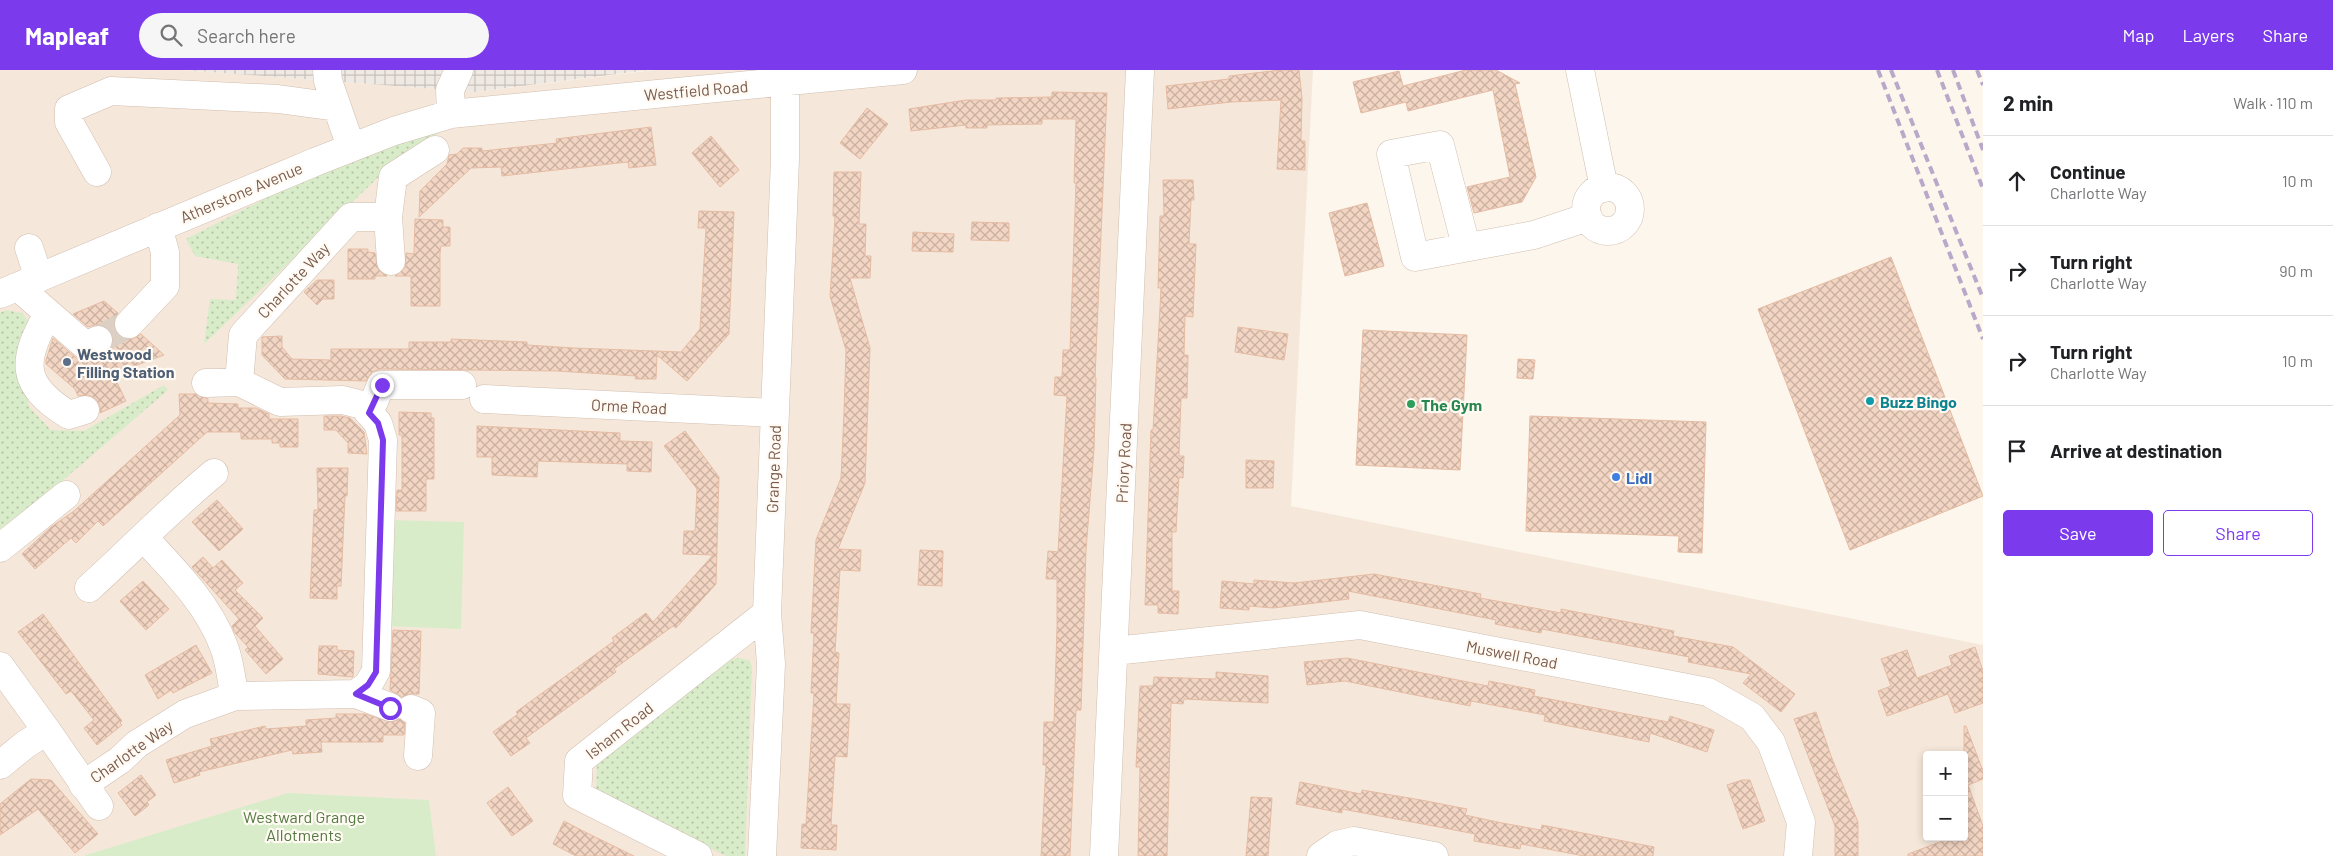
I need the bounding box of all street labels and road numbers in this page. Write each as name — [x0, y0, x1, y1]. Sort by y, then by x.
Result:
street label: Westfield Road — [643, 76, 749, 104]
street label: Atherstone Avenue — [177, 158, 305, 226]
street label: Charlotte Way — [253, 238, 333, 322]
street label: Orme Road — [591, 395, 667, 417]
street label: Priory Road — [1111, 422, 1135, 504]
street label: Grange Road — [762, 425, 784, 513]
street label: Muswell Road — [1465, 636, 1559, 672]
street label: Isham Road — [581, 698, 657, 762]
street label: Charlotte Way — [86, 715, 176, 786]

